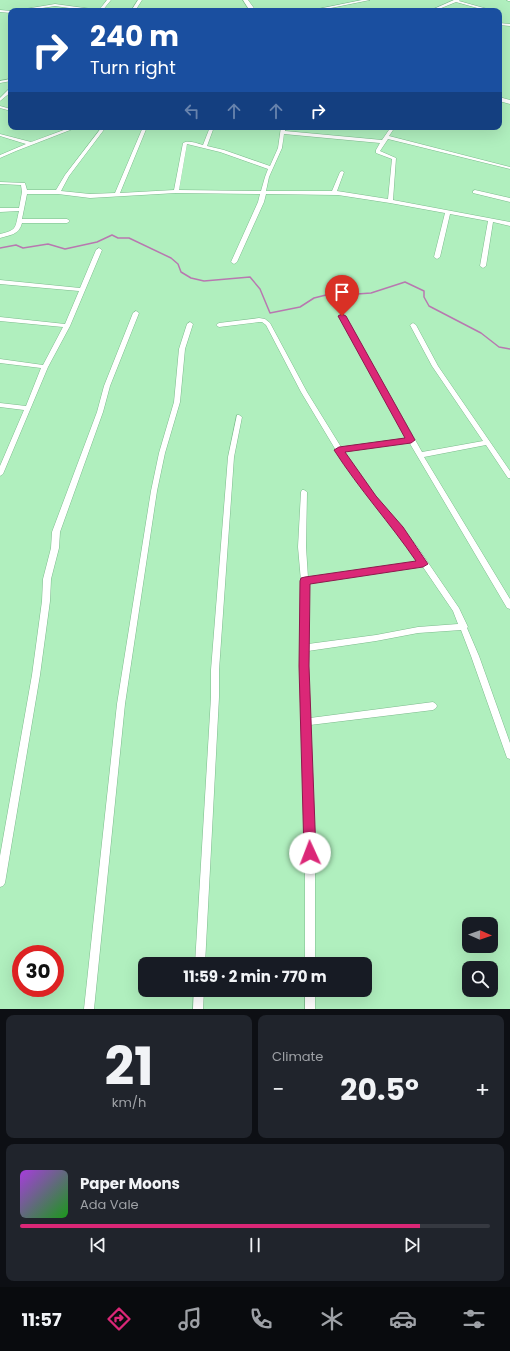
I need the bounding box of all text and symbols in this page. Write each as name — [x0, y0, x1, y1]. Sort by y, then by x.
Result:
text: 240 m — [90, 17, 179, 56]
icon: right — [24, 24, 76, 76]
text: Turn right — [90, 55, 176, 80]
icon: left — [181, 100, 203, 122]
icon: ahead — [223, 100, 245, 122]
icon: ahead — [265, 100, 287, 122]
icon: right — [307, 100, 329, 122]
pin — [325, 275, 359, 316]
icon: arrive — [331, 281, 353, 303]
position arrow — [289, 832, 331, 874]
north arrow — [462, 917, 498, 953]
map controls — [462, 917, 498, 997]
speed limit sign: 30 — [12, 945, 64, 997]
button: search — [462, 961, 498, 997]
text: 11:59 · 2 min · 770 m — [183, 966, 327, 987]
text: 21 — [104, 1030, 154, 1103]
text: Climate — [272, 1047, 323, 1066]
text: 20.5° — [340, 1068, 419, 1111]
text: − — [272, 1074, 284, 1105]
text: + — [475, 1074, 490, 1105]
text: km/h — [112, 1093, 146, 1112]
text: Paper Moons — [80, 1173, 180, 1194]
text: Ada Vale — [80, 1195, 139, 1214]
icon: previous — [87, 1234, 109, 1256]
icon: pause — [244, 1234, 266, 1256]
icon: next — [401, 1234, 423, 1256]
icon: directions — [105, 1305, 133, 1333]
icon: music — [176, 1305, 204, 1333]
icon: phone — [247, 1305, 275, 1333]
icon: climate — [318, 1305, 346, 1333]
icon: car — [389, 1305, 417, 1333]
icon: filters — [460, 1305, 488, 1333]
text: 11:57 — [22, 1307, 62, 1332]

